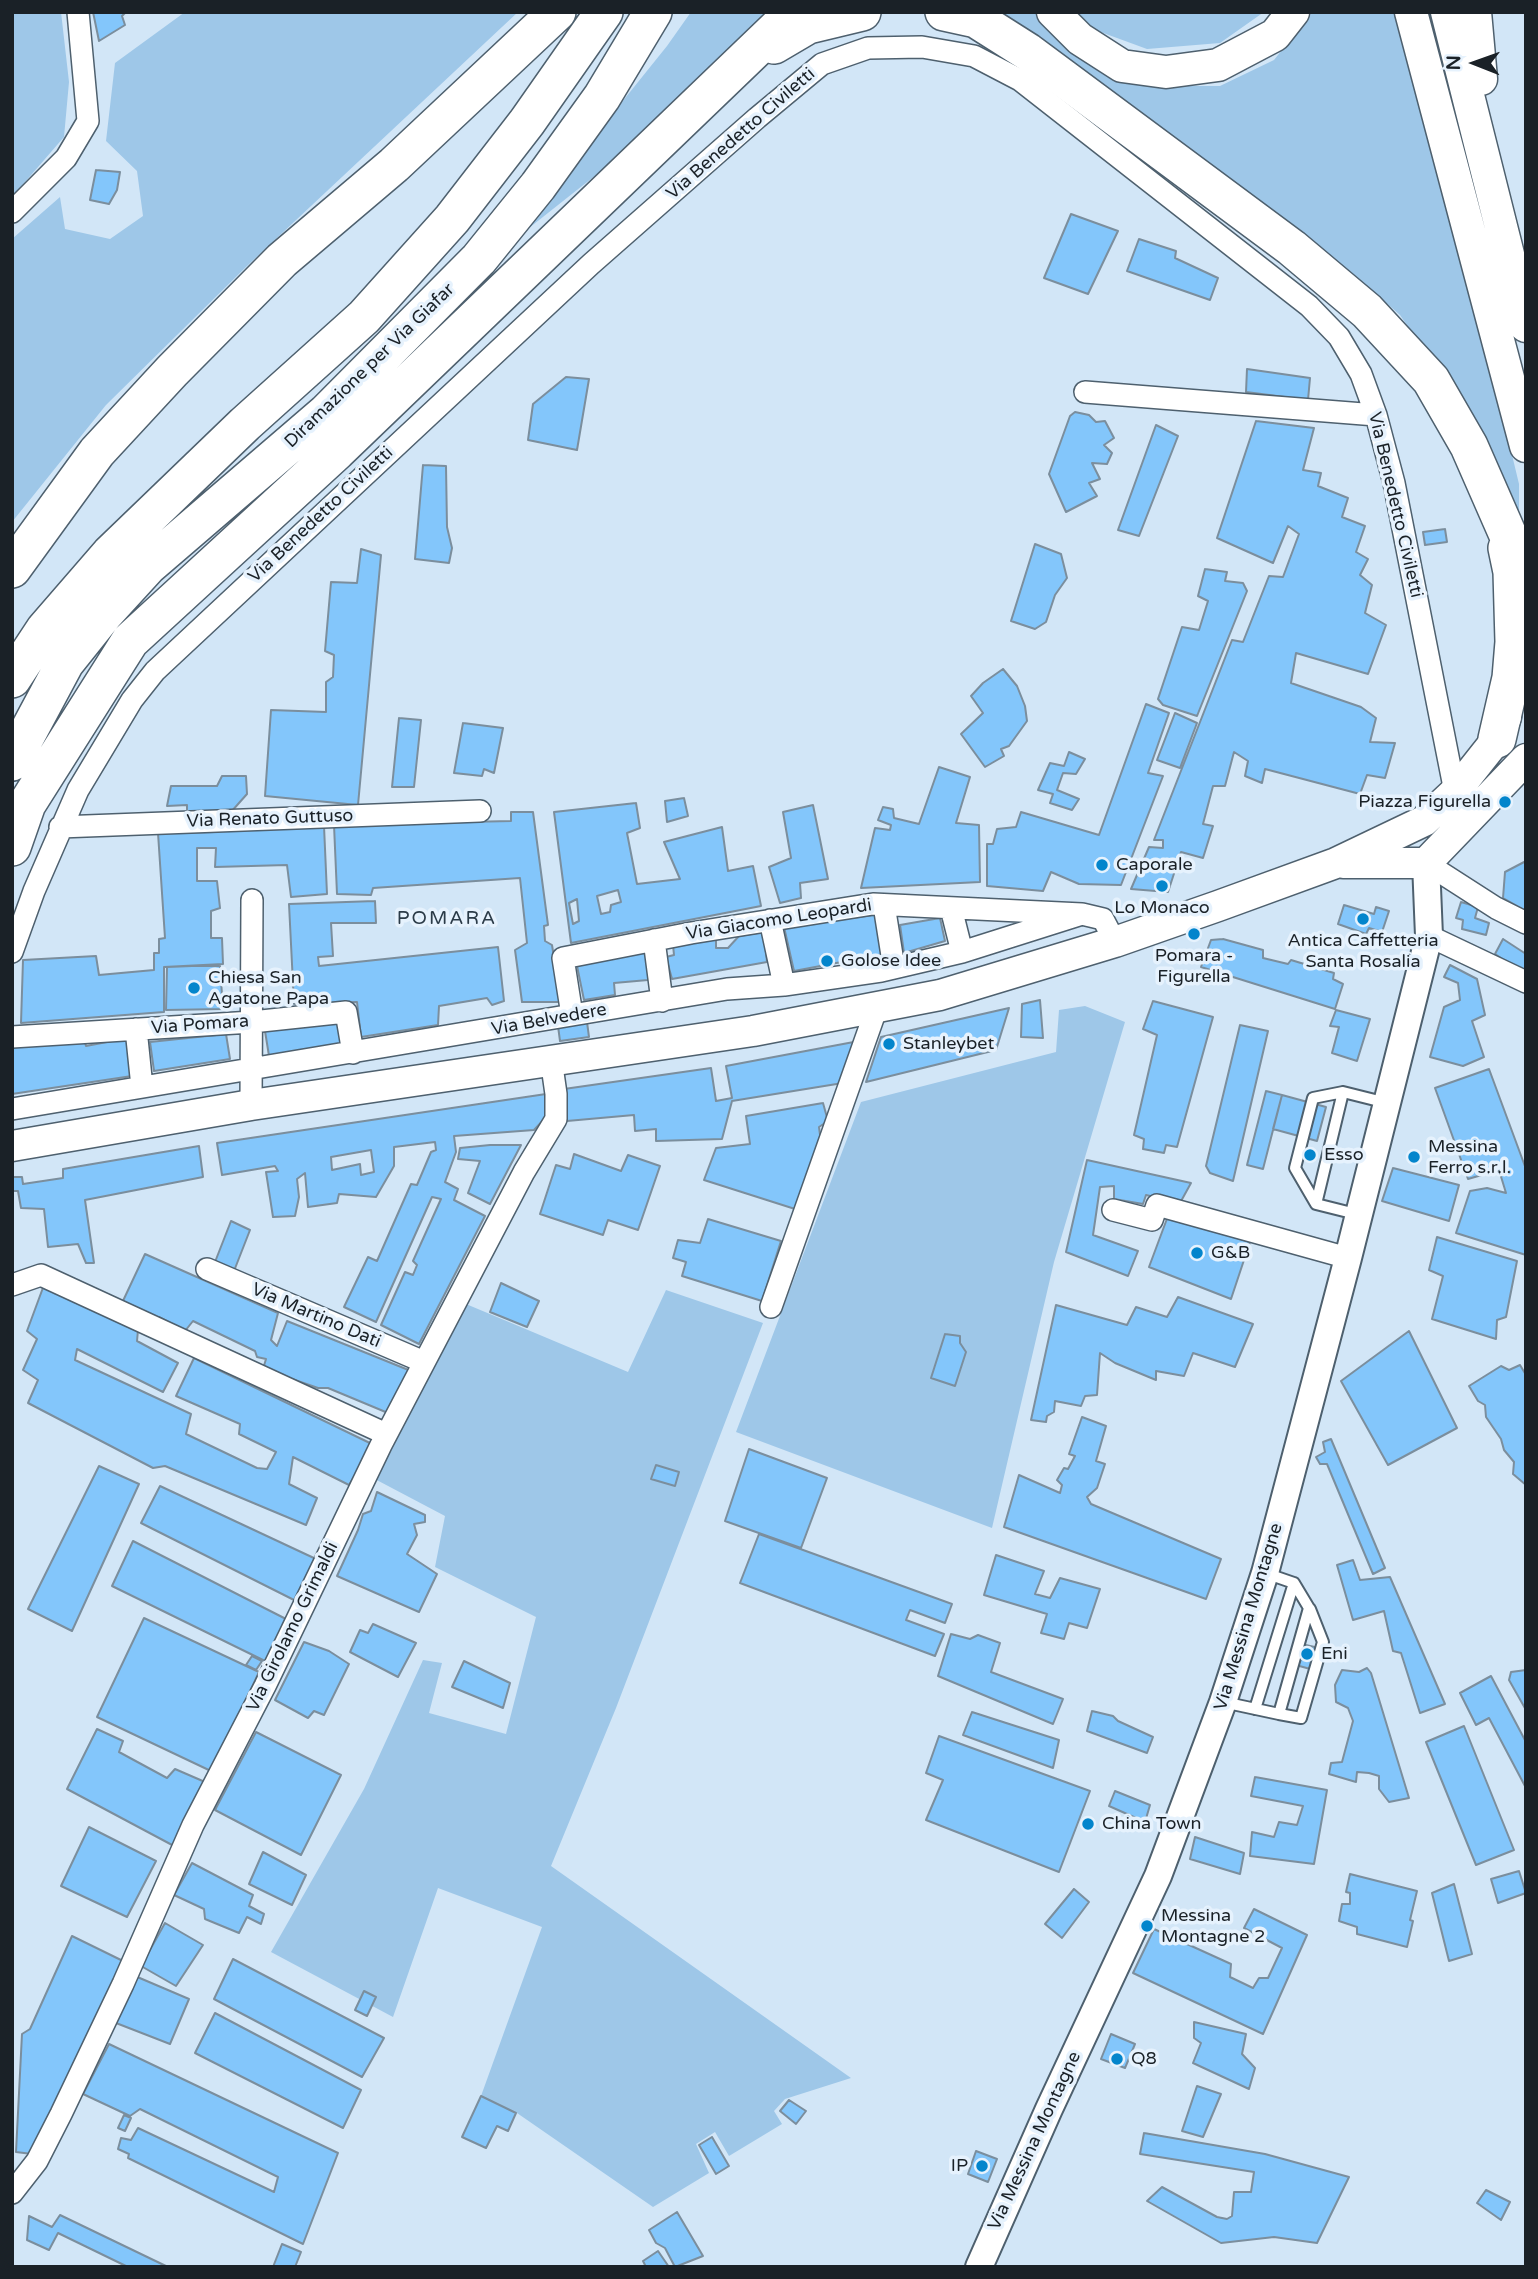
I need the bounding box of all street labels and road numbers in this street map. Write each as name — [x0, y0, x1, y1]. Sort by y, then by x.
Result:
street label: Via Benedetto Civiletti — [662, 64, 820, 204]
street label: Diramazione per Via Giafar — [280, 279, 460, 453]
street label: Via Benedetto Civiletti — [1363, 410, 1427, 600]
street label: Via Benedetto Civiletti — [244, 442, 398, 588]
street label: Via Renato Guttuso — [186, 805, 354, 833]
street label: Via Giacomo Leopardi — [685, 895, 873, 945]
street label: Via Belvedere — [490, 999, 608, 1041]
street label: Via Pomara — [150, 1011, 250, 1039]
street label: Via Martino Dati — [248, 1279, 384, 1353]
street label: Via Messina Montagne — [1210, 1521, 1288, 1713]
street label: Via Girolamo Grimaldi — [243, 1539, 343, 1715]
street label: Via Messina Montagne — [984, 2048, 1086, 2234]

